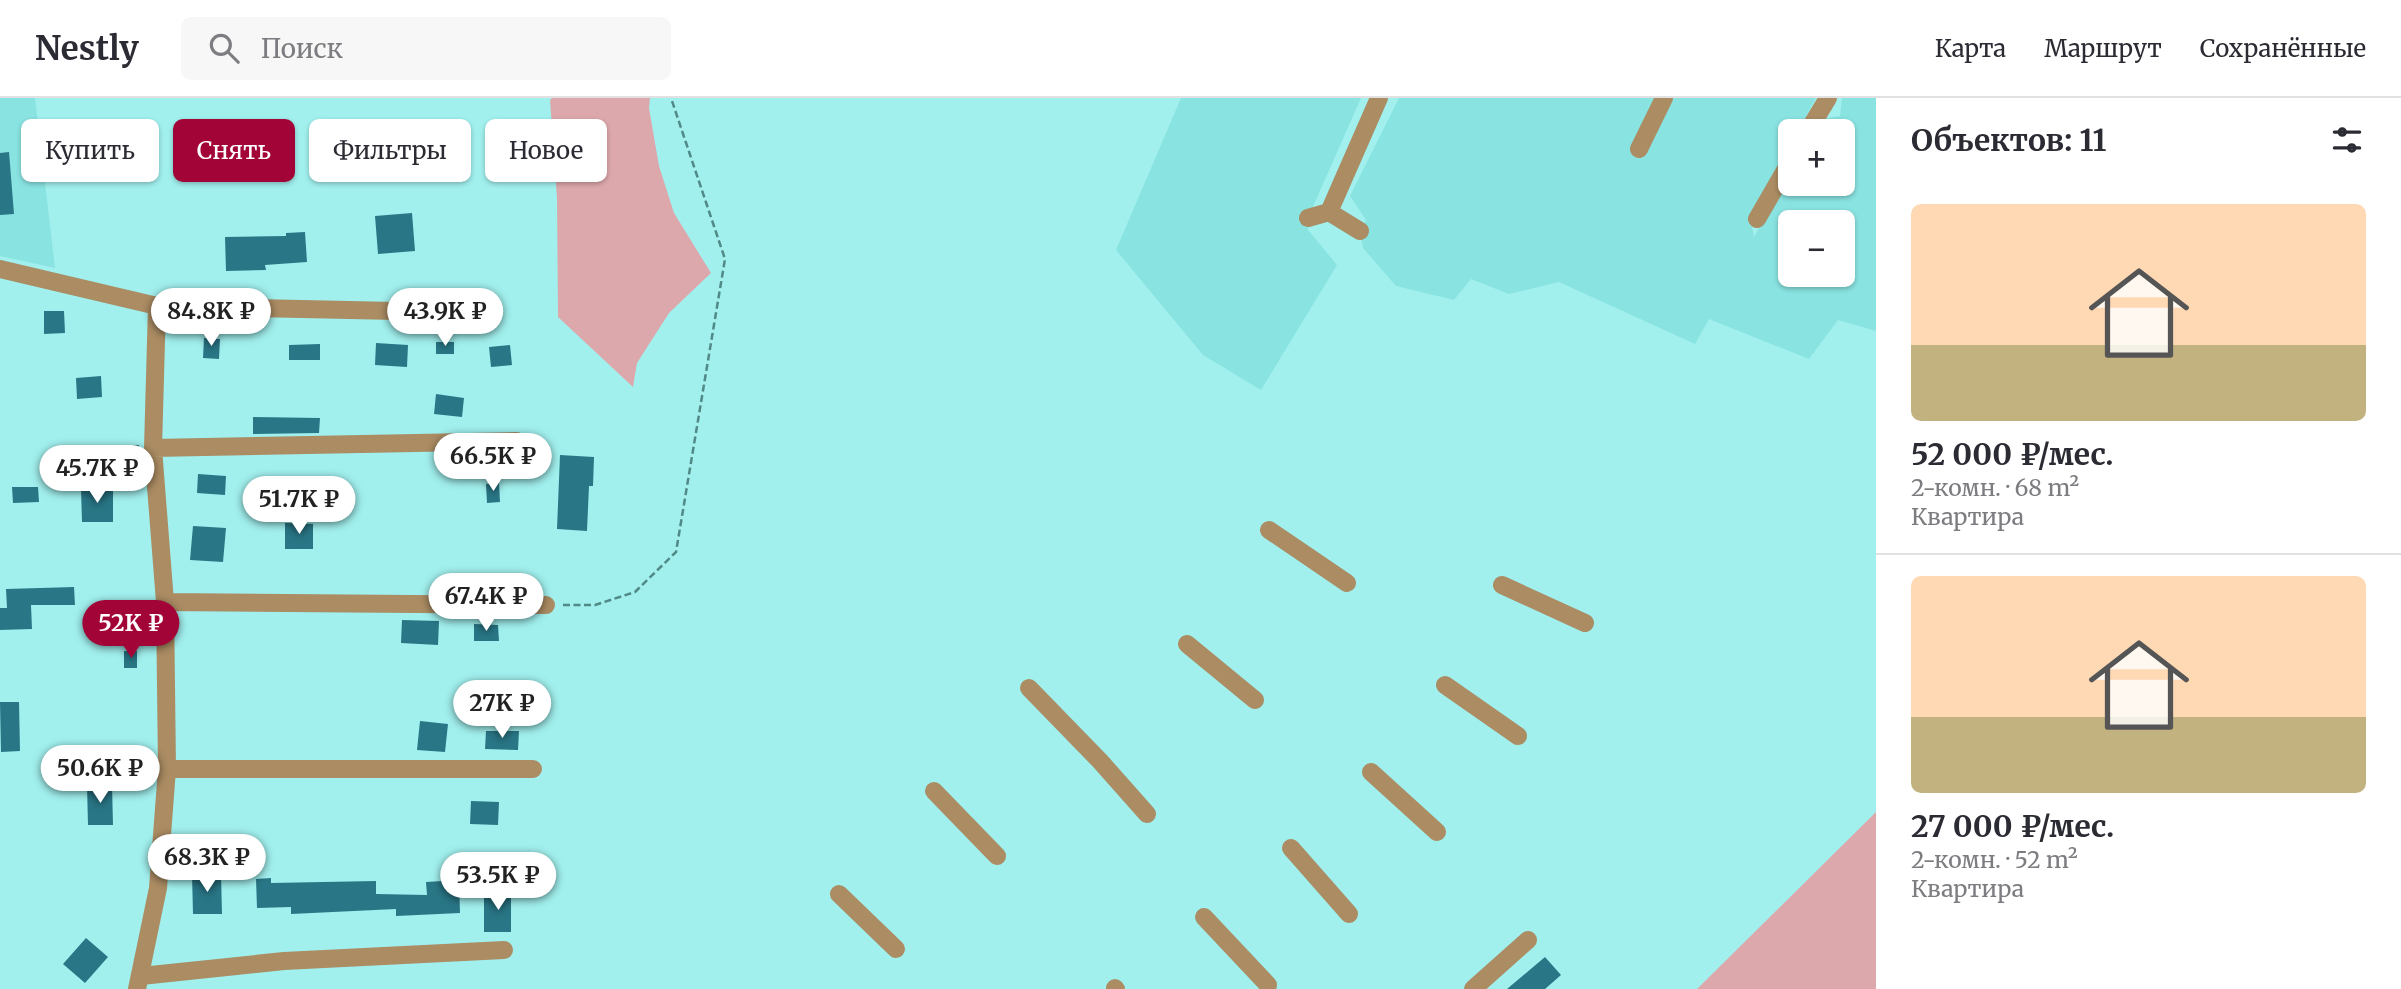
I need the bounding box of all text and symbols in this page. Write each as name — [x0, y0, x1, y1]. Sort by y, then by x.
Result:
search box — [181, 17, 671, 80]
text: Nestly — [35, 28, 139, 69]
icon: search — [205, 29, 243, 67]
text: Поиск — [261, 32, 343, 65]
text: Карта — [1935, 33, 2006, 64]
text: Маршрут — [2044, 33, 2162, 64]
text: Сохранённые — [2200, 33, 2366, 64]
chip: Купить — [21, 119, 159, 182]
chip: Снять — [173, 119, 295, 182]
chip: Фильтры — [309, 119, 471, 182]
chip: Новое — [485, 119, 607, 182]
map controls — [1778, 119, 1855, 287]
button: + — [1778, 119, 1855, 196]
text: Объектов: 11 — [1911, 121, 2106, 159]
icon: filters — [2328, 121, 2366, 159]
button: − — [1778, 210, 1855, 287]
icon: home — [2076, 250, 2202, 376]
pin: 84.8K ₽ — [146, 288, 276, 348]
pin: 43.9K ₽ — [380, 288, 510, 348]
text: 84.8K ₽ — [167, 296, 255, 325]
text: 43.9K ₽ — [403, 296, 487, 325]
pin: 66.5K ₽ — [428, 434, 558, 493]
text: 52 000 ₽/мес. — [1911, 435, 2114, 473]
text: 66.5K ₽ — [450, 441, 536, 470]
pin: 45.7K ₽ — [32, 446, 162, 505]
text: 45.7K ₽ — [55, 453, 139, 482]
text: 2-комн. · 68 m² — [1911, 473, 2079, 502]
pin: 51.7K ₽ — [234, 476, 364, 536]
text: 51.7K ₽ — [259, 484, 339, 513]
text: Квартира — [1911, 502, 2024, 531]
pin: 67.4K ₽ — [421, 574, 551, 633]
text: 67.4K ₽ — [444, 581, 528, 610]
pin: 52K ₽ — [82, 601, 180, 660]
text: 52K ₽ — [98, 608, 164, 637]
icon: home — [2076, 622, 2202, 748]
pin: 27K ₽ — [453, 680, 551, 740]
text: 27K ₽ — [469, 688, 535, 717]
pin: 50.6K ₽ — [35, 746, 165, 805]
text: 50.6K ₽ — [57, 753, 143, 782]
text: 27 000 ₽/мес. — [1911, 807, 2114, 845]
pin: 68.3K ₽ — [142, 834, 272, 894]
text: 68.3K ₽ — [164, 842, 250, 871]
text: 2-комн. · 52 m² — [1911, 845, 2078, 874]
pin: 53.5K ₽ — [433, 852, 563, 912]
text: 53.5K ₽ — [456, 860, 540, 889]
text: Квартира — [1911, 874, 2024, 903]

